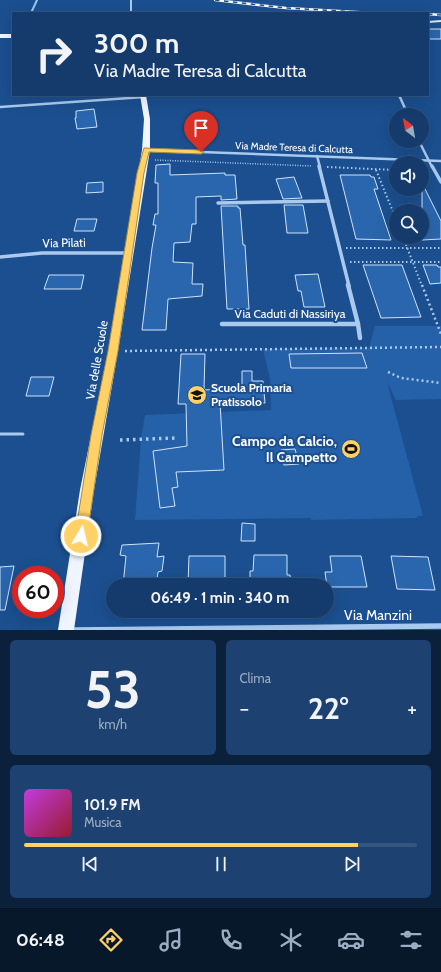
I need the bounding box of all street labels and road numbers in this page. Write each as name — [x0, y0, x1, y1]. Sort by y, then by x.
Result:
street label: Via Madre Teresa di Calcutta — [235, 139, 353, 156]
street label: Via Pilati — [42, 235, 86, 250]
street label: Via Caduti di Nassiriya — [235, 306, 346, 321]
street label: Via delle Scuole — [82, 319, 111, 401]
street label: Via Manzini — [344, 606, 412, 624]

